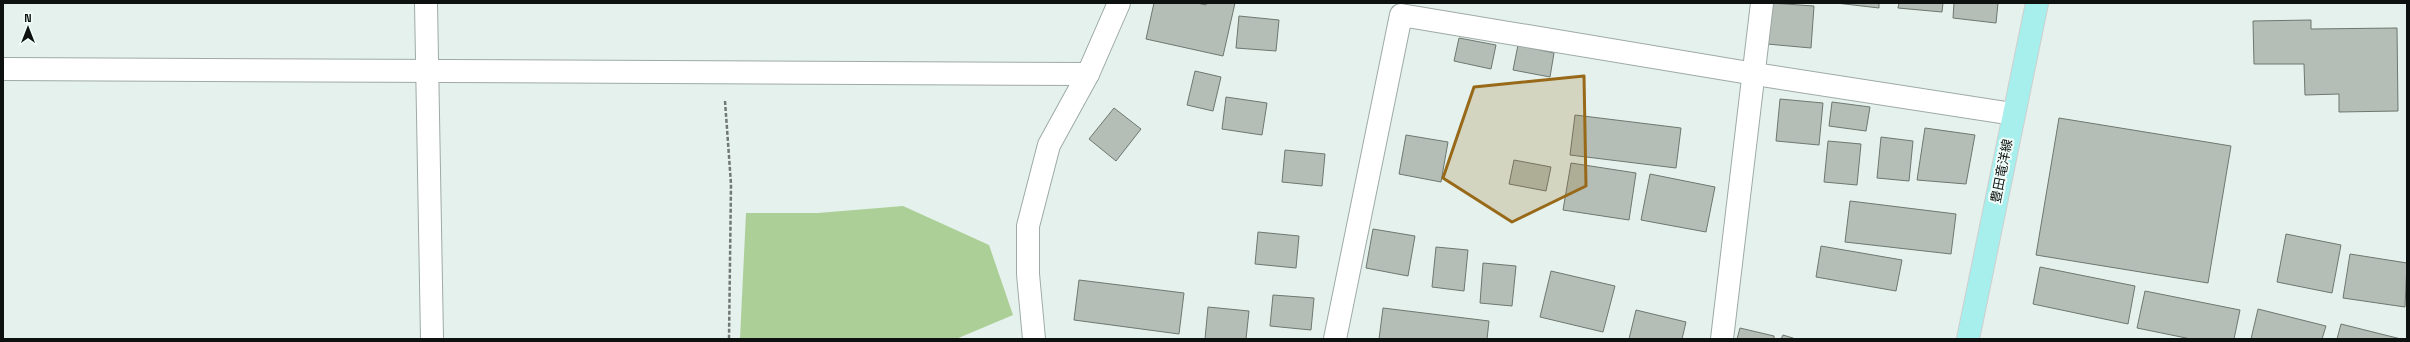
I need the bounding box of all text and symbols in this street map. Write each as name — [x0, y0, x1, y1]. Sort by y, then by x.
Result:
north arrow — [8, 8, 48, 48]
text: N — [24, 11, 32, 25]
street label: 豊田竜洋線 — [1987, 138, 2016, 205]

